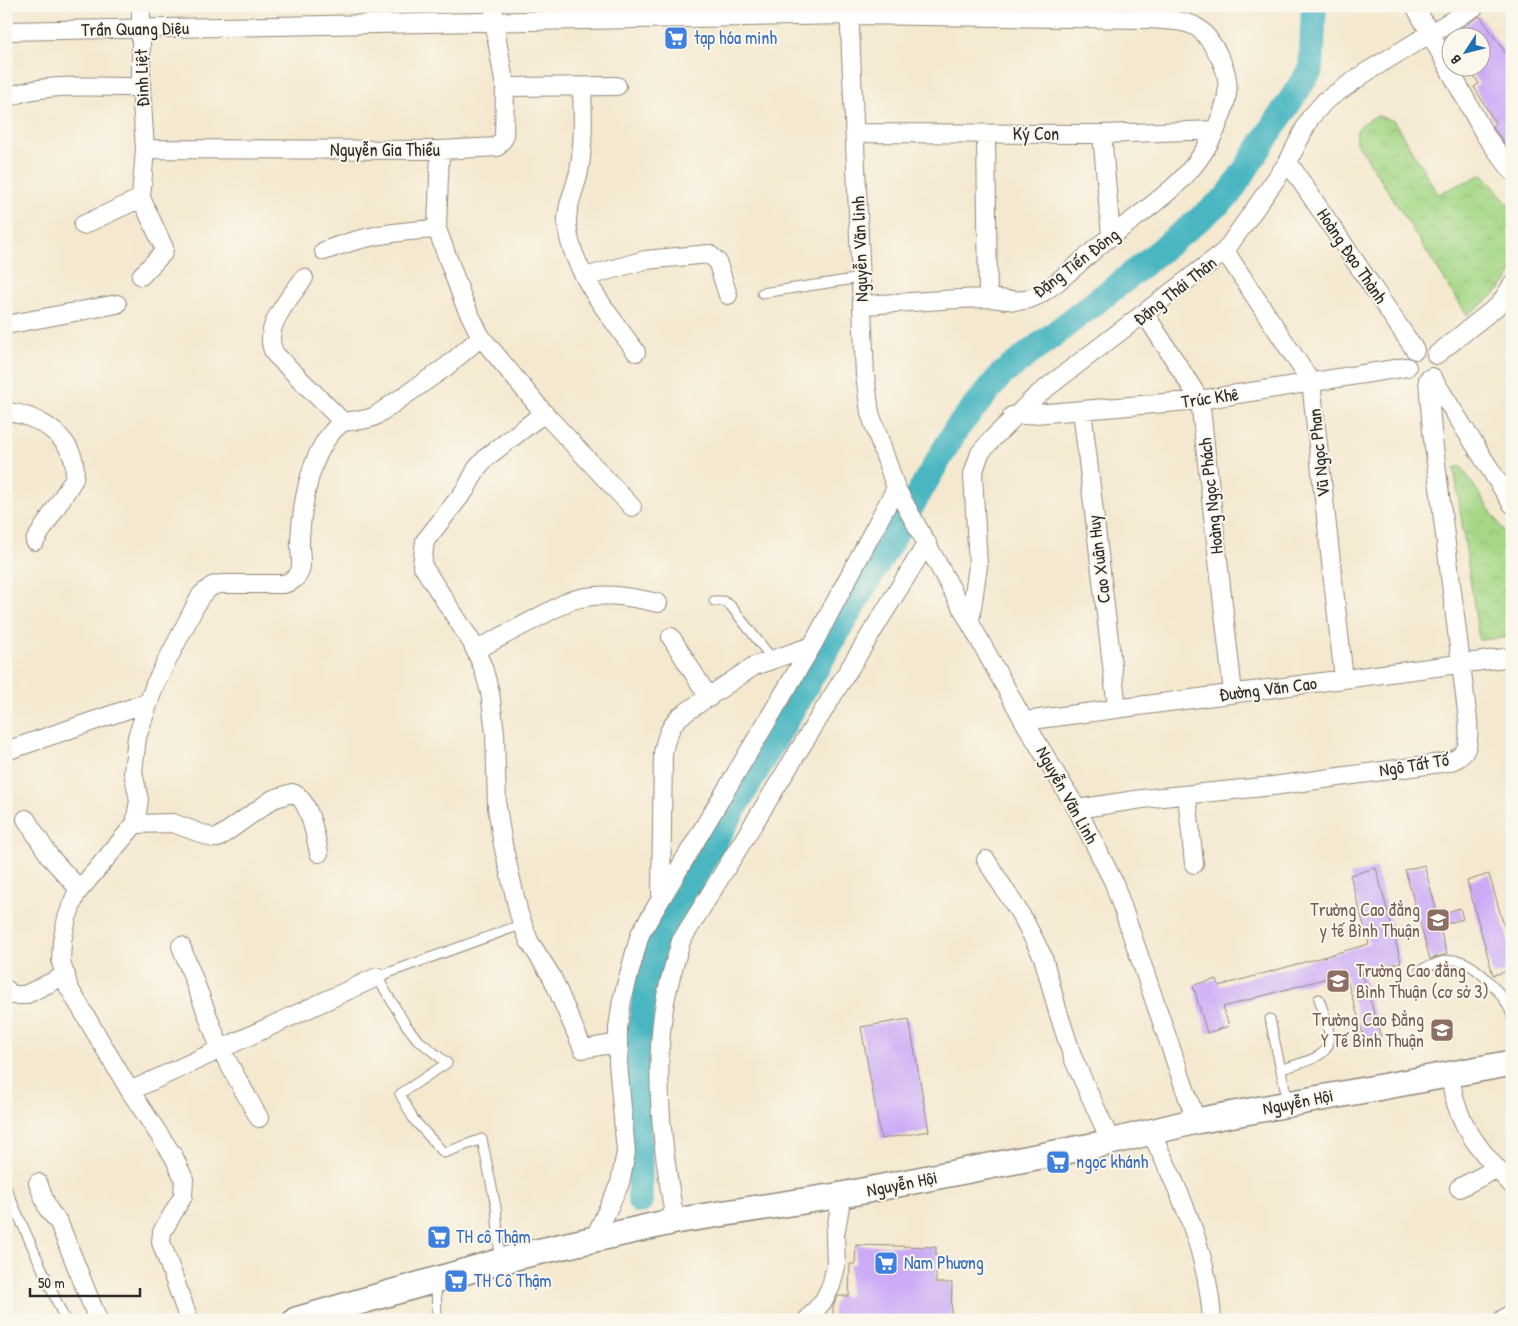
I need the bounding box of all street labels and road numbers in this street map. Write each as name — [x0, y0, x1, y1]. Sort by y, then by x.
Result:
street label: Trần Quang Diệu — [81, 15, 189, 42]
street label: Đinh Liệt — [128, 48, 155, 107]
street label: Ký Con — [1013, 121, 1059, 146]
street label: Nguyễn Gia Thiều — [330, 137, 440, 162]
street label: Nguyễn Văn linh — [845, 195, 874, 302]
street label: Hoàng Đạo Thành — [1311, 203, 1394, 309]
street label: Đặng Tiến Đông — [1027, 222, 1124, 303]
street label: Đặng Thái Thân — [1128, 250, 1222, 331]
street label: Trúc Khê — [1180, 381, 1240, 414]
street label: Vũ Ngọc Phan — [1301, 408, 1336, 499]
street label: Hoàng Ngọc Phách — [1192, 436, 1229, 555]
street label: Cao Xuân Huy — [1081, 513, 1116, 605]
street label: Đường Văn Cao — [1218, 670, 1318, 707]
street label: Nguyễn Văn Linh — [1030, 742, 1105, 848]
street label: Ngô Tất Tố — [1377, 747, 1451, 782]
street label: Nguyễn Hội — [1260, 1082, 1335, 1121]
street label: Nguyễn Hội — [864, 1164, 939, 1203]

